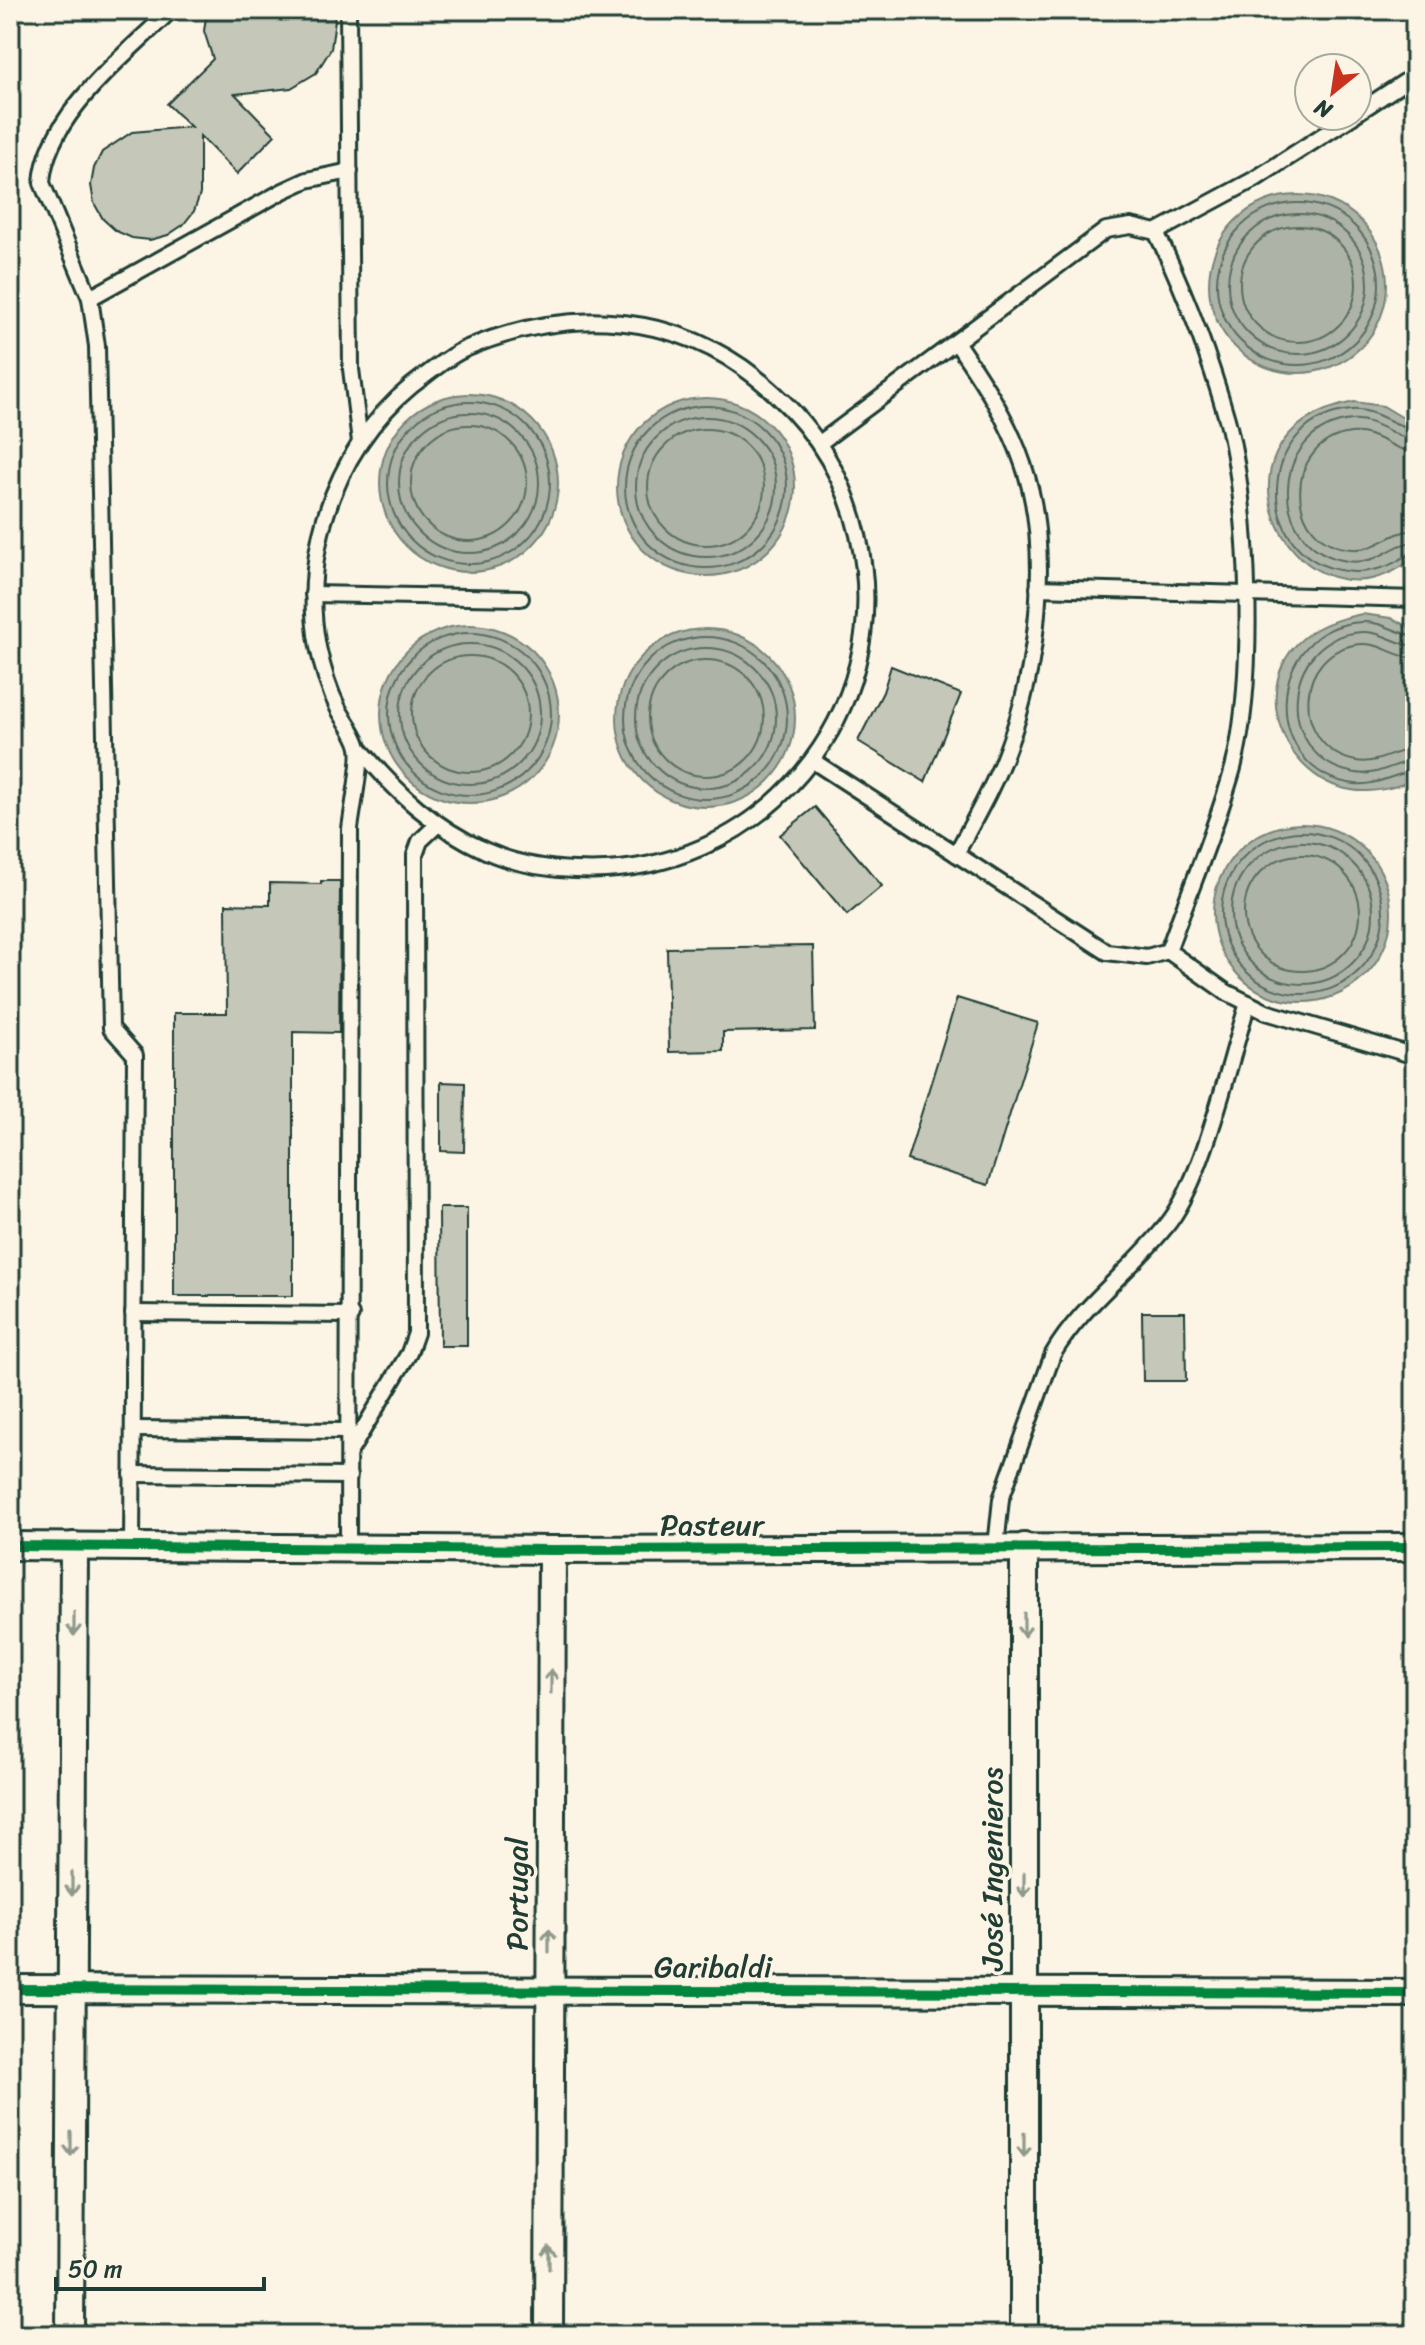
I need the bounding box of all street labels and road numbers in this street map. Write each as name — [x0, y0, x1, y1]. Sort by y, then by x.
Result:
street label: Pasteur — [660, 1498, 766, 1552]
street label: José Ingenieros — [965, 1766, 1019, 1972]
street label: Portugal — [490, 1836, 544, 1951]
street label: Garibaldi — [654, 1940, 774, 1994]

